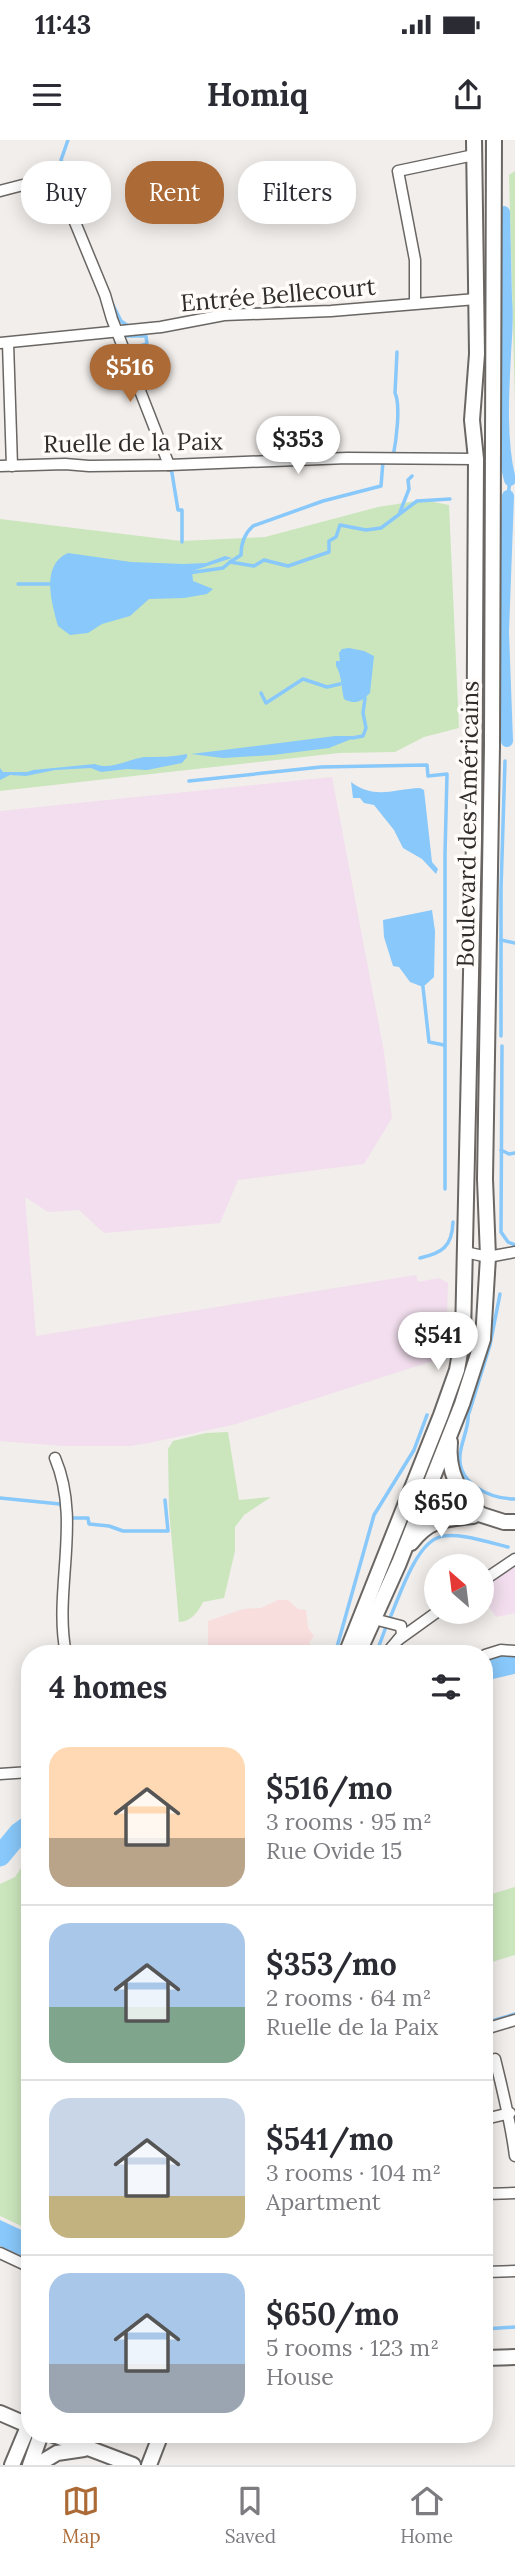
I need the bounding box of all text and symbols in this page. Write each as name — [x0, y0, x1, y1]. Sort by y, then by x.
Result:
text: 11:43 — [35, 8, 91, 41]
text: Homiq — [207, 74, 308, 115]
icon: menu — [28, 76, 66, 114]
icon: share — [449, 76, 487, 114]
chip: Buy — [21, 161, 111, 224]
chip: Rent — [125, 161, 224, 224]
chip: Filters — [238, 161, 356, 224]
street label: Entrée Bellecourt — [179, 270, 378, 318]
pin: $516 — [89, 344, 171, 404]
text: $516 — [106, 352, 154, 381]
pin: $353 — [257, 416, 339, 476]
text: $353 — [272, 424, 324, 453]
street label: Ruelle de la Paix — [43, 425, 223, 460]
street label: Boulevard des Américains — [449, 680, 486, 968]
pin: $541 — [397, 1312, 479, 1372]
text: $541 — [414, 1320, 462, 1349]
pin: $650 — [400, 1480, 482, 1539]
text: $650 — [414, 1487, 468, 1516]
north arrow — [424, 1554, 494, 1624]
map controls — [424, 1554, 494, 1624]
text: 4 homes — [49, 1668, 167, 1706]
icon: filters — [427, 1668, 465, 1706]
text: $516/mo — [266, 1769, 392, 1807]
icon: home — [105, 1775, 189, 1859]
text: 3 rooms · 95 m² — [266, 1807, 432, 1836]
text: Rue Ovide 15 — [266, 1836, 402, 1865]
text: $353/mo — [266, 1945, 397, 1983]
icon: home — [105, 1951, 189, 2035]
text: 2 rooms · 64 m² — [266, 1983, 431, 2012]
text: Ruelle de la Paix — [266, 2012, 438, 2041]
text: $541/mo — [266, 2120, 393, 2158]
icon: home — [105, 2126, 189, 2210]
text: 3 rooms · 104 m² — [266, 2158, 441, 2187]
text: Apartment — [266, 2187, 381, 2216]
text: $650/mo — [266, 2295, 399, 2333]
icon: home — [105, 2301, 189, 2385]
text: 5 rooms · 123 m² — [266, 2333, 439, 2362]
text: House — [266, 2362, 334, 2391]
tab: Map — [62, 2482, 101, 2548]
tab: Saved — [225, 2482, 276, 2548]
tab: Home — [400, 2482, 453, 2548]

